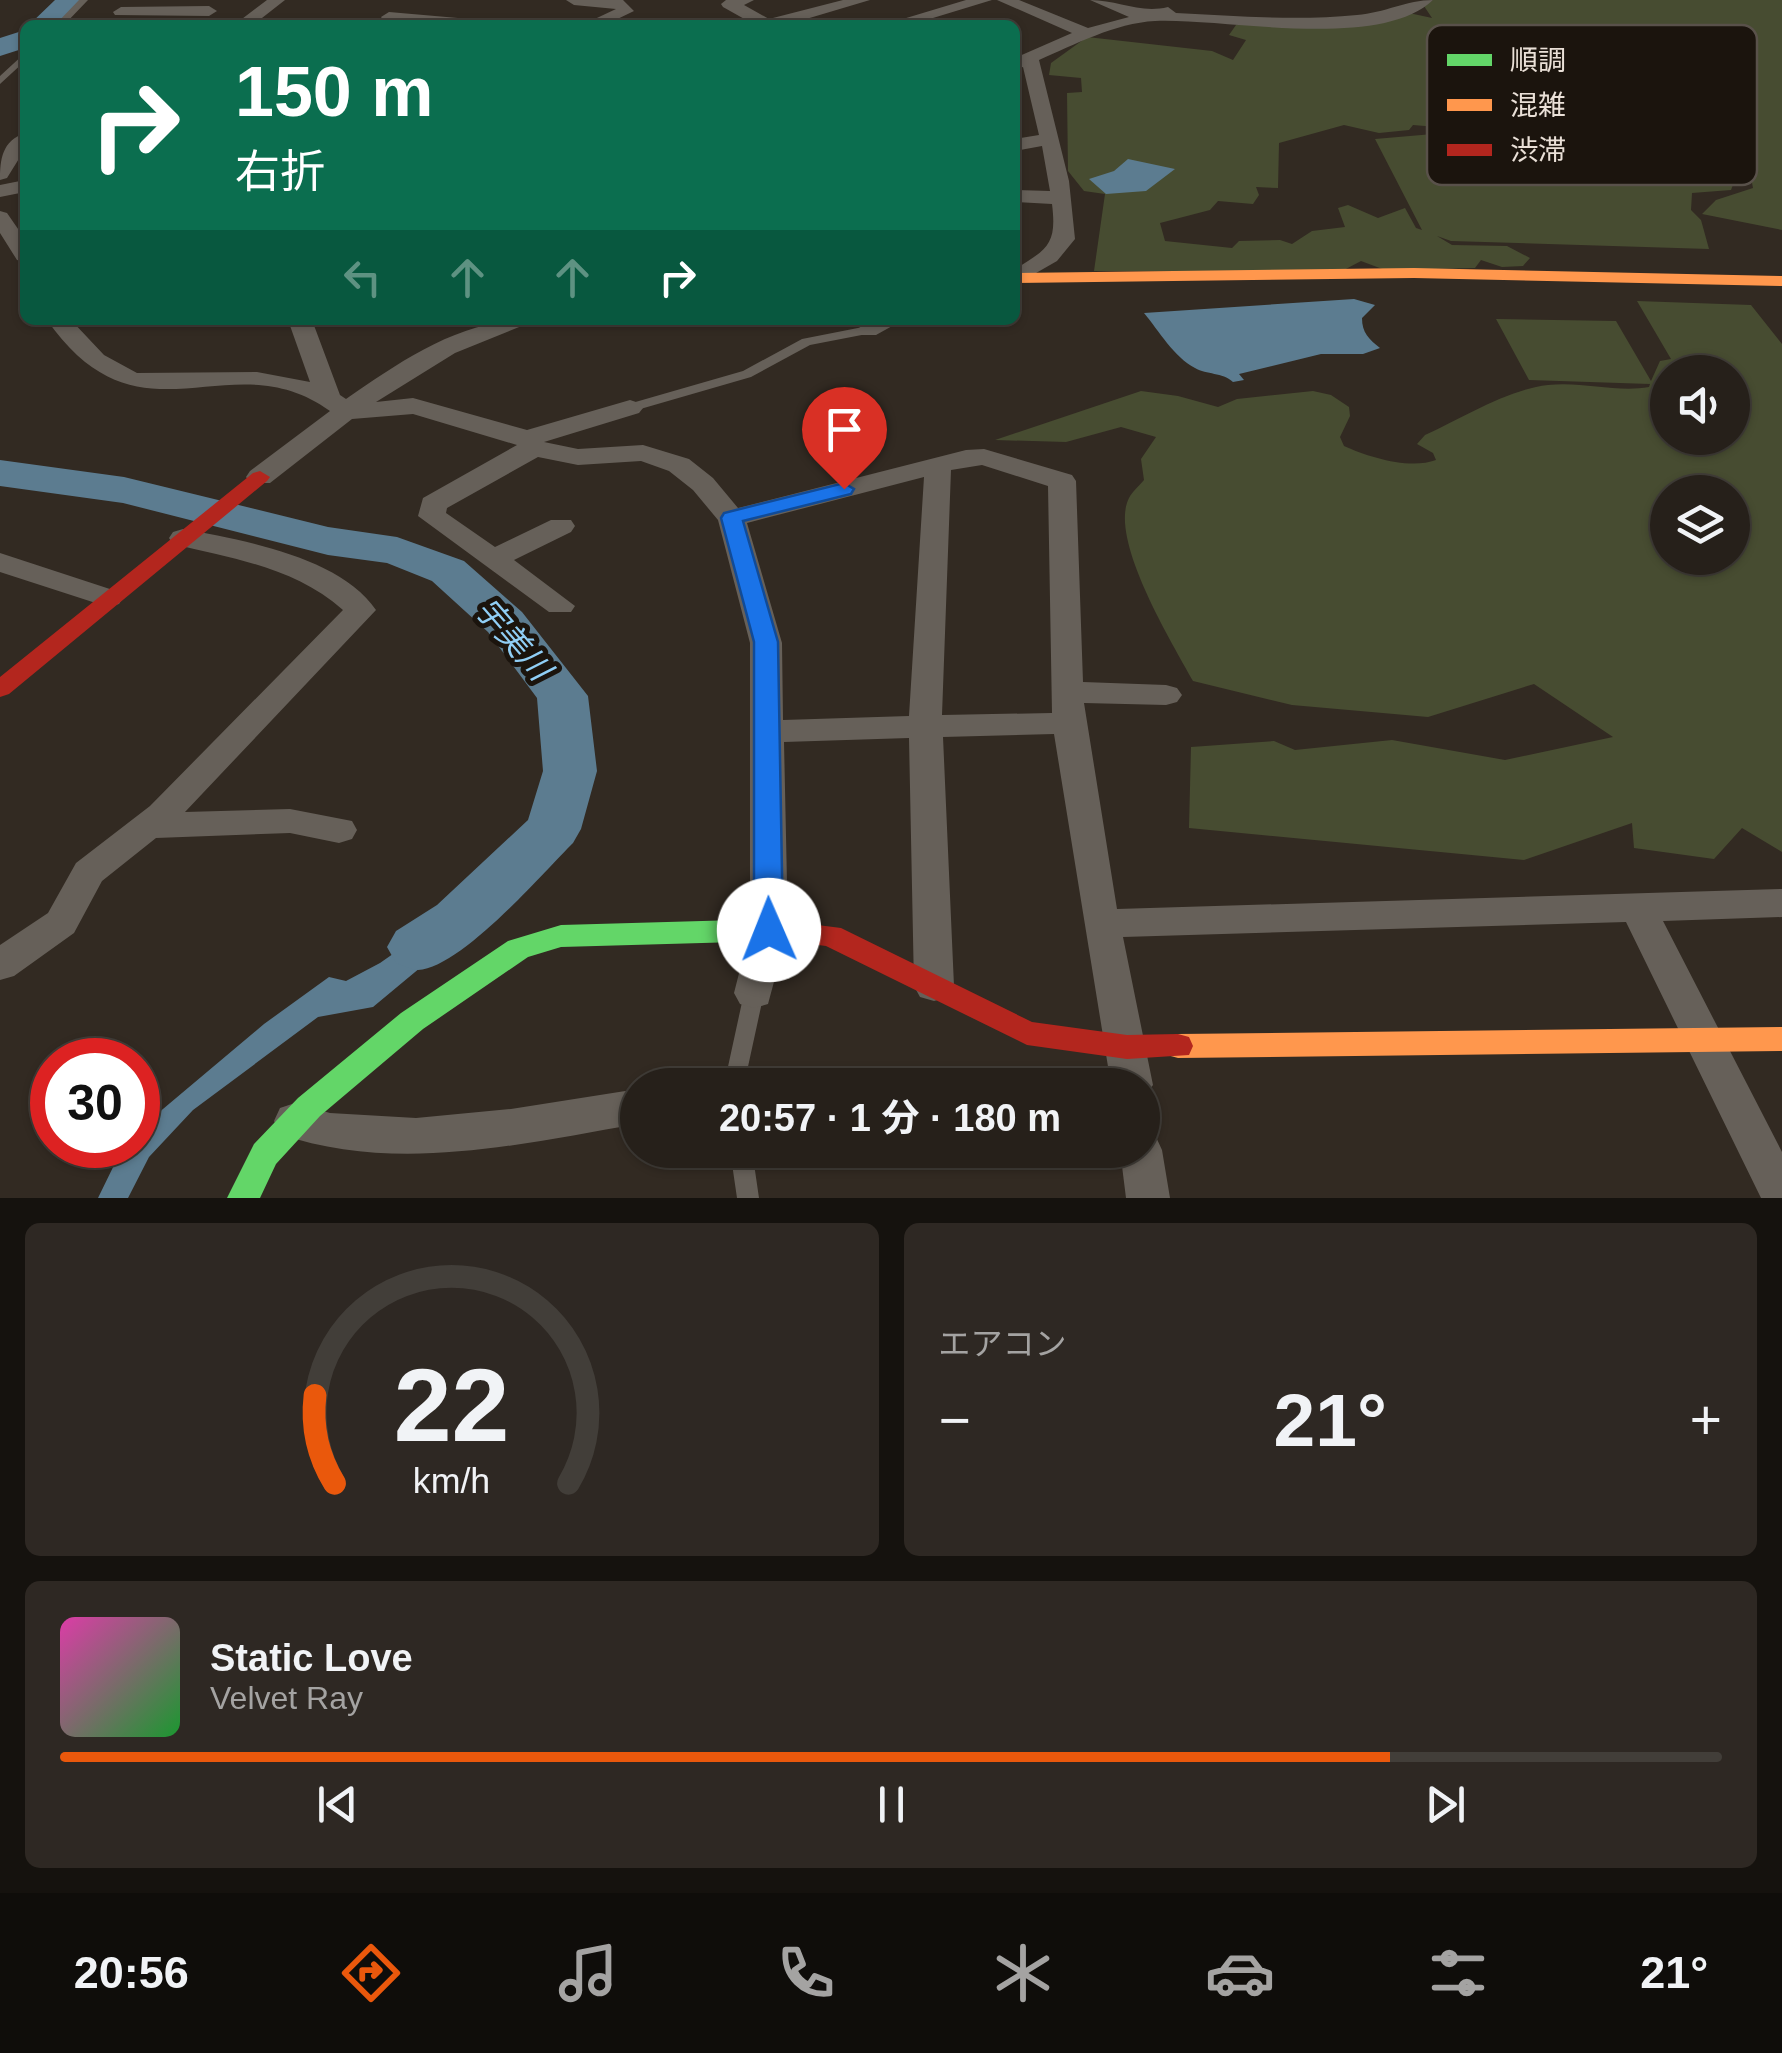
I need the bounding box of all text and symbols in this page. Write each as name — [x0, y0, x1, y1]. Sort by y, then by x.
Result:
legend — [1427, 25, 1757, 185]
text: 順調 — [1510, 45, 1566, 76]
text: 150 m — [235, 53, 433, 131]
icon: right — [70, 60, 200, 190]
text: 混雑 — [1510, 90, 1566, 121]
text: 渋滞 — [1510, 135, 1566, 166]
text: 右折 — [235, 146, 325, 197]
icon: left — [335, 250, 390, 305]
icon: ahead — [440, 250, 495, 305]
icon: ahead — [545, 250, 600, 305]
icon: right — [650, 250, 705, 305]
map controls — [1650, 355, 1750, 575]
button: sound — [1650, 355, 1750, 455]
pin — [802, 387, 887, 490]
icon: arrive — [817, 402, 872, 457]
button: layers — [1650, 475, 1750, 575]
water label: 宇美川 — [468, 591, 560, 689]
position arrow — [717, 878, 821, 982]
speed limit sign: 30 — [30, 1038, 160, 1168]
text: 20:57 · 1 分 · 180 m — [719, 1097, 1061, 1139]
text: エアコン — [939, 1326, 1067, 1362]
text: 22 — [394, 1347, 510, 1463]
text: 21° — [1274, 1378, 1387, 1462]
text: − — [939, 1389, 971, 1451]
text: + — [1690, 1389, 1722, 1451]
text: km/h — [413, 1461, 490, 1501]
text: Static Love — [210, 1637, 413, 1679]
text: Velvet Ray — [210, 1680, 363, 1716]
icon: previous — [310, 1777, 365, 1832]
icon: pause — [864, 1777, 919, 1832]
icon: next — [1418, 1777, 1473, 1832]
icon: directions — [336, 1938, 406, 2008]
icon: music — [553, 1938, 623, 2008]
icon: phone — [771, 1938, 841, 2008]
icon: climate — [988, 1938, 1058, 2008]
icon: car — [1205, 1938, 1275, 2008]
icon: filters — [1423, 1938, 1493, 2008]
text: 20:56 — [74, 1947, 189, 1998]
text: 21° — [1640, 1947, 1708, 1998]

